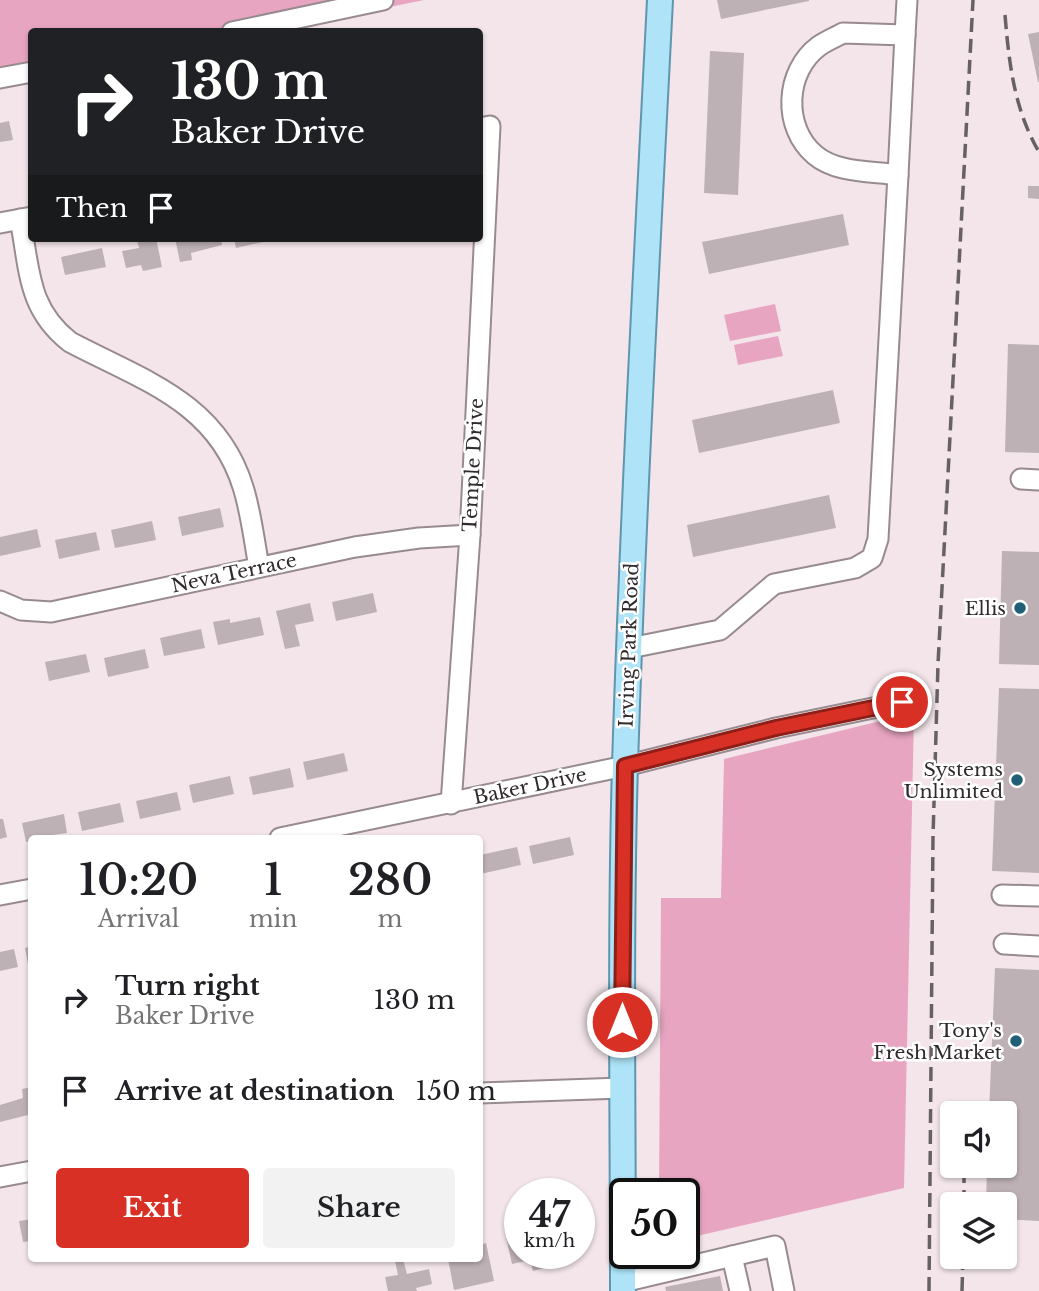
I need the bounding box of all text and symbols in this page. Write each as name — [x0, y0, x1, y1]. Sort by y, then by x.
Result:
text: 130 m — [171, 51, 328, 112]
icon: right — [56, 56, 147, 147]
text: Baker Drive — [171, 112, 365, 152]
icon: arrive — [142, 189, 180, 227]
text: Then — [56, 192, 128, 224]
street label: Temple Drive — [458, 397, 488, 533]
street label: Neva Terrace — [169, 548, 299, 598]
street label: Irving Park Road — [615, 562, 643, 728]
place label: Ellis — [965, 597, 1006, 620]
marker: Ellis — [1012, 600, 1028, 616]
pin — [872, 672, 932, 732]
icon: arrive — [883, 683, 921, 721]
place label: Systems Unlimited — [904, 758, 1003, 803]
street label: Baker Drive — [471, 763, 589, 809]
marker: Systems Unlimited — [1009, 772, 1025, 788]
text: 10:20 — [79, 854, 198, 906]
text: 1 — [264, 854, 282, 906]
text: 280 — [348, 854, 432, 906]
text: Arrival — [98, 905, 179, 933]
text: min — [249, 905, 297, 933]
text: m — [378, 905, 402, 933]
text: Turn right — [115, 970, 260, 1002]
icon: right — [56, 981, 94, 1019]
text: 130 m — [373, 984, 455, 1016]
position arrow — [585, 985, 659, 1059]
text: Baker Drive — [115, 1002, 255, 1030]
place label: Tony's Fresh Market — [873, 1019, 1003, 1064]
marker: Tony's Fresh Market — [1008, 1033, 1024, 1049]
icon: arrive — [56, 1072, 94, 1110]
text: Arrive at destination — [115, 1075, 395, 1107]
text: 150 m — [416, 1075, 496, 1107]
map controls — [940, 1101, 1017, 1269]
button: sound — [940, 1101, 1017, 1178]
button: Exit — [56, 1168, 249, 1248]
button: Share — [263, 1168, 455, 1248]
speed limit sign: 50 — [609, 1178, 700, 1269]
button: layers — [940, 1192, 1017, 1269]
text: 47 — [529, 1193, 570, 1236]
text: km/h — [524, 1230, 575, 1252]

